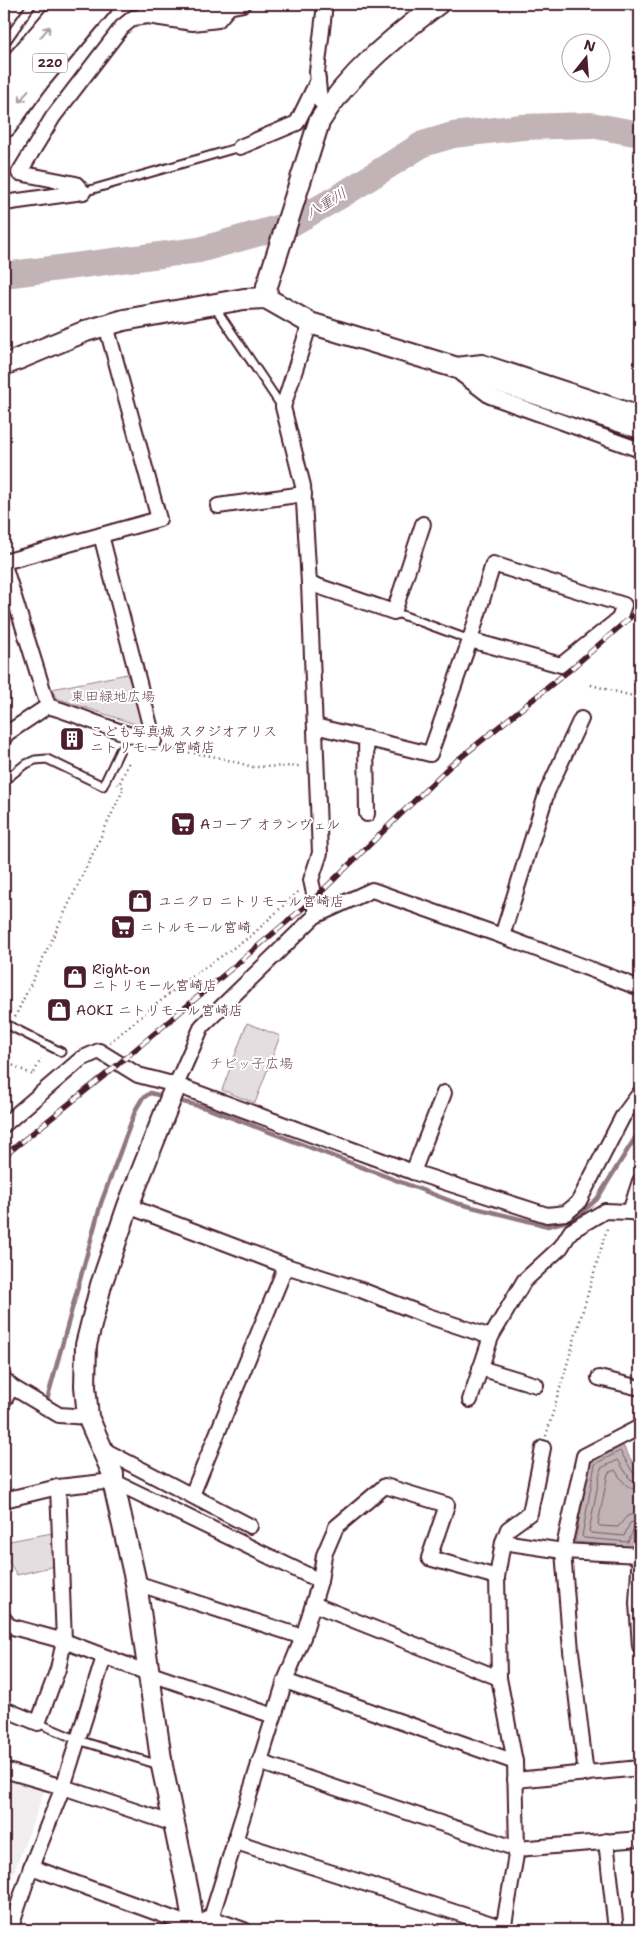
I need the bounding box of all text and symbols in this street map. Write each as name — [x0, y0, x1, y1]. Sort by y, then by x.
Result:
one-way arrow — [39, 26, 50, 39]
north arrow — [562, 32, 612, 82]
text: N — [582, 35, 598, 56]
road number: 220 — [32, 54, 68, 72]
one-way arrow — [19, 89, 29, 103]
water label: 八重川 — [302, 183, 350, 223]
park label: 東田緑地広場 — [71, 687, 155, 705]
place label: こども写真城 スタジオアリス ニトリモール宮崎店 — [90, 722, 277, 756]
building icon: こども写真城 スタジオアリス ニトリモール宮崎店 — [59, 726, 85, 752]
supermarket icon: Aコープ オランヴェル — [170, 811, 196, 837]
place label: Aコープ オランヴェル — [200, 815, 340, 833]
shop icon: ユニクロ ニトリモール宮崎店 — [127, 888, 153, 914]
place label: ユニクロ ニトリモール宮崎店 — [158, 892, 344, 910]
supermarket icon: ニトルモール宮崎 — [110, 914, 136, 940]
place label: ニトルモール宮崎 — [140, 918, 251, 936]
place label: Right-on ニトリモール宮崎店 — [92, 960, 217, 994]
shop icon: Right-on ニトリモール宮崎店 — [62, 964, 88, 990]
shop icon: AOKI ニトリモール宮崎店 — [46, 997, 72, 1023]
place label: AOKI ニトリモール宮崎店 — [76, 1001, 243, 1019]
park label: チビッ子広場 — [209, 1054, 293, 1072]

